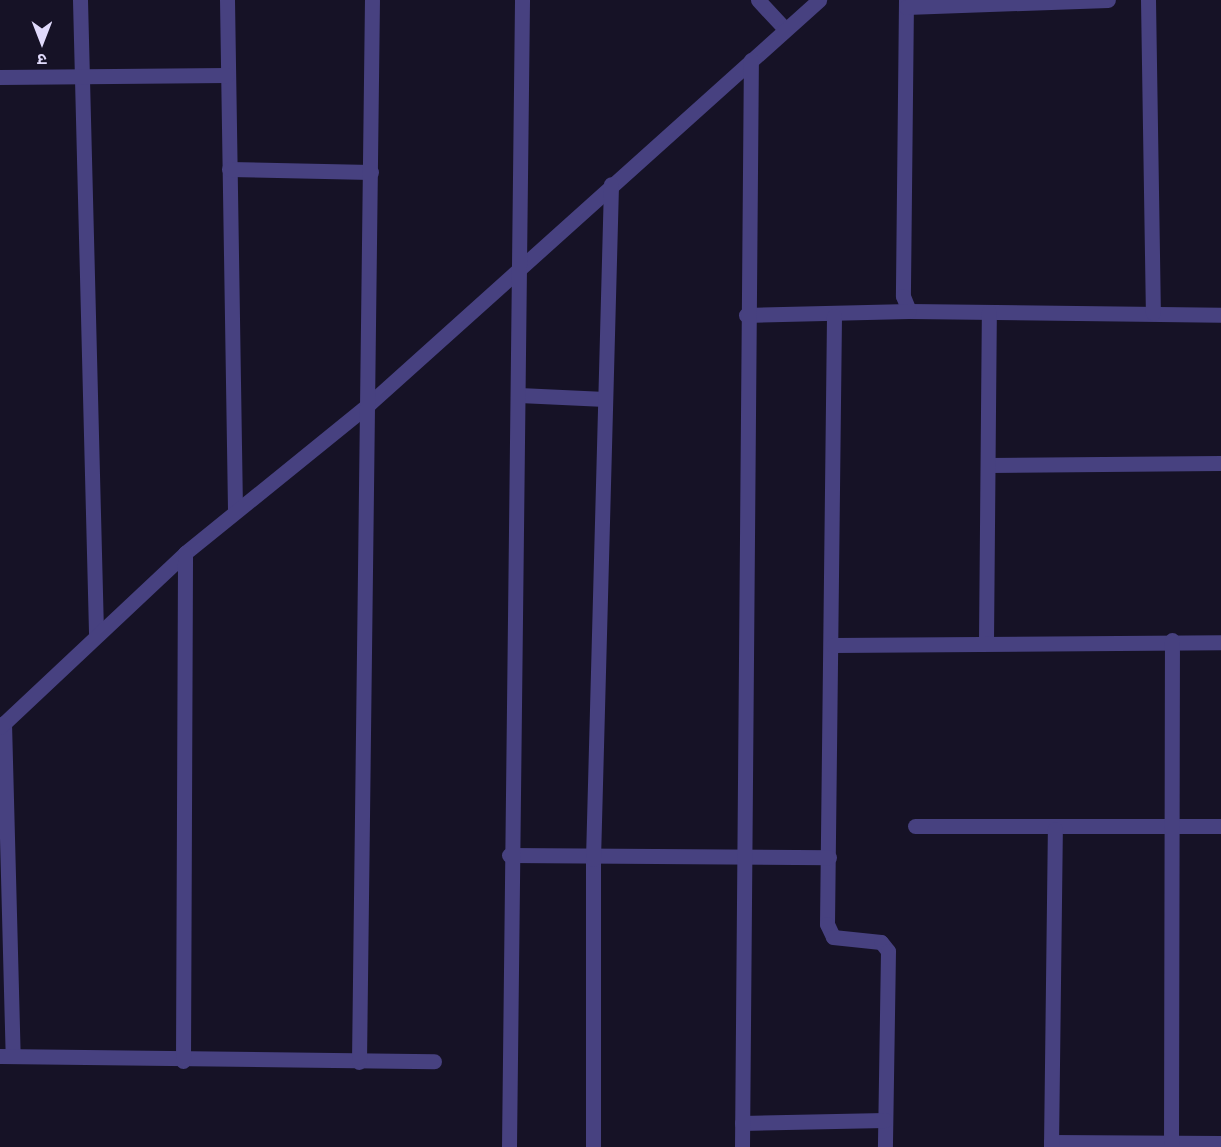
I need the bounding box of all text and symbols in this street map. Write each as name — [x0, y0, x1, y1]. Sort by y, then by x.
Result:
north arrow — [12, 12, 72, 72]
text: उ — [37, 49, 47, 71]

